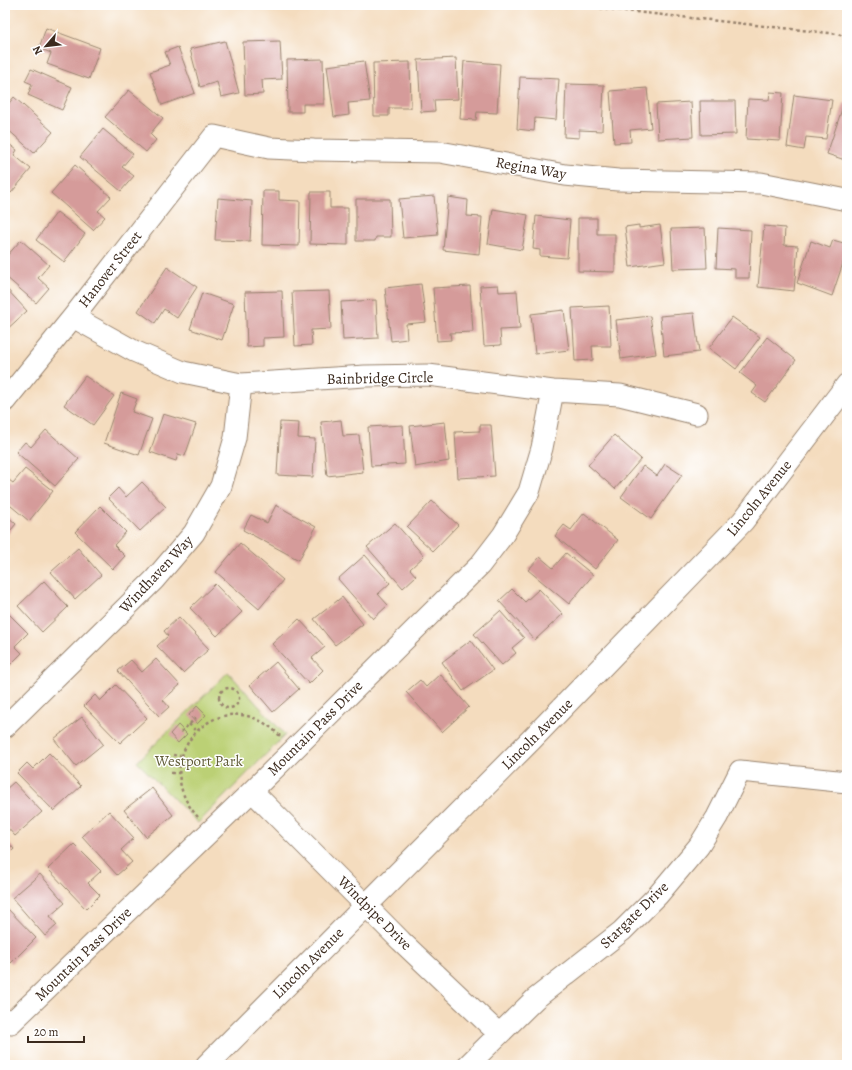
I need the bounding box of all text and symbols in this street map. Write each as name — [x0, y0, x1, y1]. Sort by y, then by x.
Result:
north arrow — [26, 26, 66, 66]
text: N — [29, 43, 46, 58]
street label: Regina Way — [494, 152, 568, 184]
street label: Hanover Street — [74, 226, 146, 311]
street label: Bainbridge Circle — [326, 367, 434, 389]
street label: Lincoln Avenue — [722, 455, 796, 541]
street label: Windhaven Way — [114, 531, 197, 618]
street label: Mountain Pass Drive — [263, 676, 367, 780]
street label: Lincoln Avenue — [497, 694, 577, 774]
park label: Westport Park — [154, 751, 243, 771]
street label: Windpipe Drive — [333, 871, 417, 955]
street label: Stargate Drive — [595, 877, 673, 953]
street label: Mountain Pass Drive — [30, 902, 136, 1005]
street label: Lincoln Avenue — [268, 923, 348, 1003]
scale bar — [28, 1018, 84, 1044]
text: 20 m — [34, 1024, 58, 1040]

